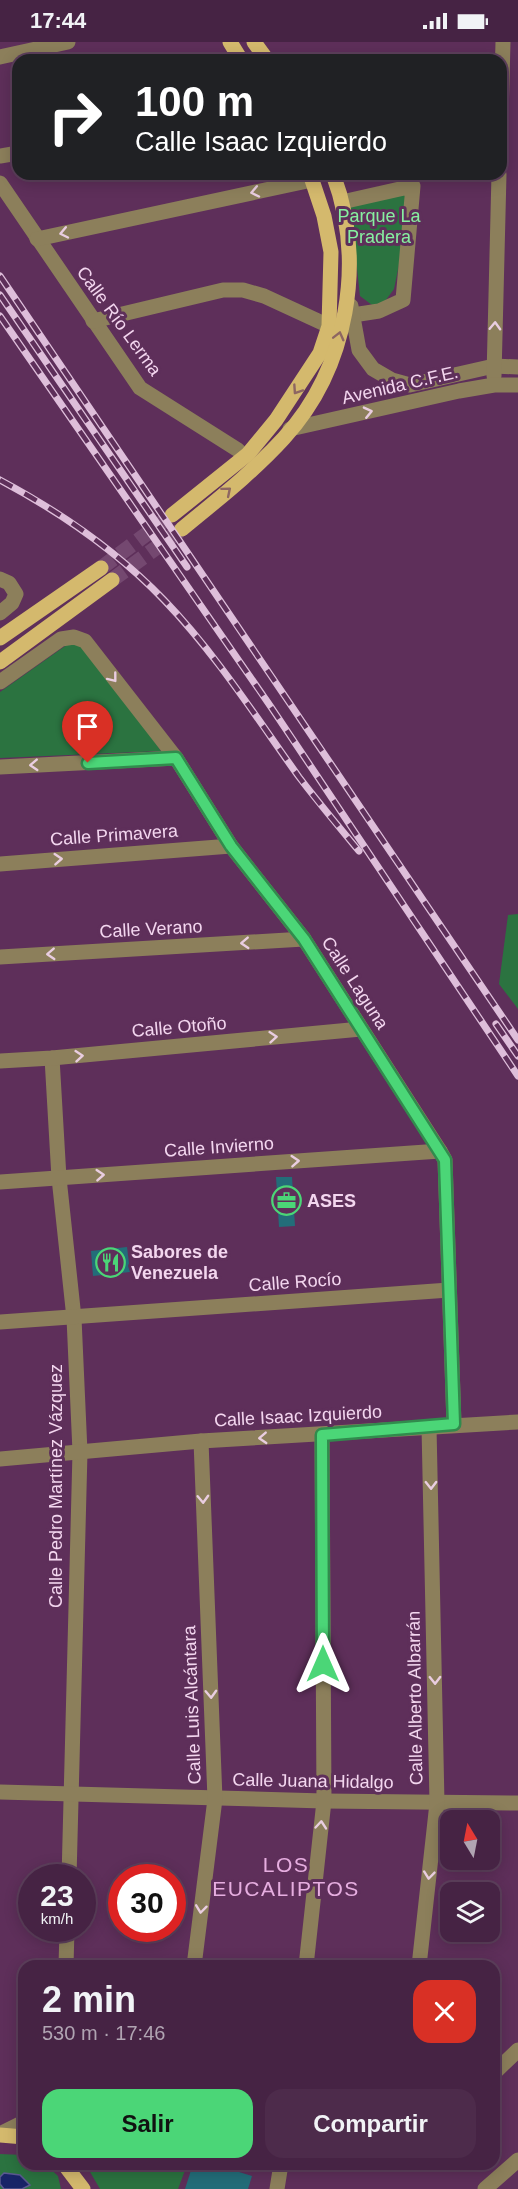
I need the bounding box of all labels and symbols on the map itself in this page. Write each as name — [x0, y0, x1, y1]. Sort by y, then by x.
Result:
one-way arrow — [250, 185, 260, 198]
park label: Parque La Pradera — [337, 206, 422, 247]
one-way arrow — [60, 226, 70, 239]
street label: Calle Río Lerma — [73, 263, 166, 380]
one-way arrow — [489, 322, 502, 331]
one-way arrow — [332, 331, 344, 342]
street label: Avenida C.F.E. — [340, 362, 460, 408]
one-way arrow — [293, 383, 304, 394]
one-way arrow — [363, 406, 373, 419]
one-way arrow — [220, 487, 231, 498]
one-way arrow — [106, 671, 117, 682]
pin — [62, 701, 113, 763]
one-way arrow — [29, 759, 38, 772]
street label: Calle Primavera — [49, 820, 180, 849]
one-way arrow — [54, 853, 63, 866]
street label: Calle Verano — [99, 916, 203, 942]
street label: Calle Laguna — [318, 933, 393, 1034]
one-way arrow — [241, 936, 250, 949]
one-way arrow — [46, 948, 55, 961]
street label: Calle Otoño — [131, 1013, 227, 1041]
one-way arrow — [269, 1031, 278, 1044]
one-way arrow — [75, 1050, 84, 1063]
street label: Calle Invierno — [163, 1133, 275, 1161]
one-way arrow — [290, 1155, 299, 1168]
one-way arrow — [96, 1168, 105, 1181]
office icon: ASES — [270, 1185, 302, 1217]
place label: ASES — [307, 1191, 356, 1211]
place label: Sabores de Venezuela — [131, 1242, 228, 1283]
restaurant icon: Sabores de Venezuela — [94, 1246, 126, 1278]
street label: Calle Rocío — [248, 1269, 342, 1295]
street label: Calle Pedro Martínez Vázquez — [46, 1364, 66, 1608]
street label: Calle Isaac Izquierdo — [214, 1402, 382, 1430]
one-way arrow — [259, 1431, 268, 1444]
one-way arrow — [424, 1481, 437, 1490]
one-way arrow — [197, 1495, 210, 1504]
street label: Calle Alberto Albarrán — [403, 1611, 427, 1785]
street label: Calle Luis Alcántara — [179, 1624, 205, 1785]
position arrow — [291, 1632, 355, 1696]
one-way arrow — [428, 1676, 441, 1685]
one-way arrow — [204, 1690, 217, 1699]
street label: Calle Juana Hidalgo — [232, 1770, 394, 1792]
north arrow — [440, 1810, 500, 1870]
one-way arrow — [314, 1820, 327, 1829]
district label: LOS EUCALIPTOS — [212, 1853, 360, 1900]
speed limit sign: 30 — [108, 1864, 186, 1942]
one-way arrow — [423, 1870, 436, 1879]
one-way arrow — [195, 1905, 208, 1914]

